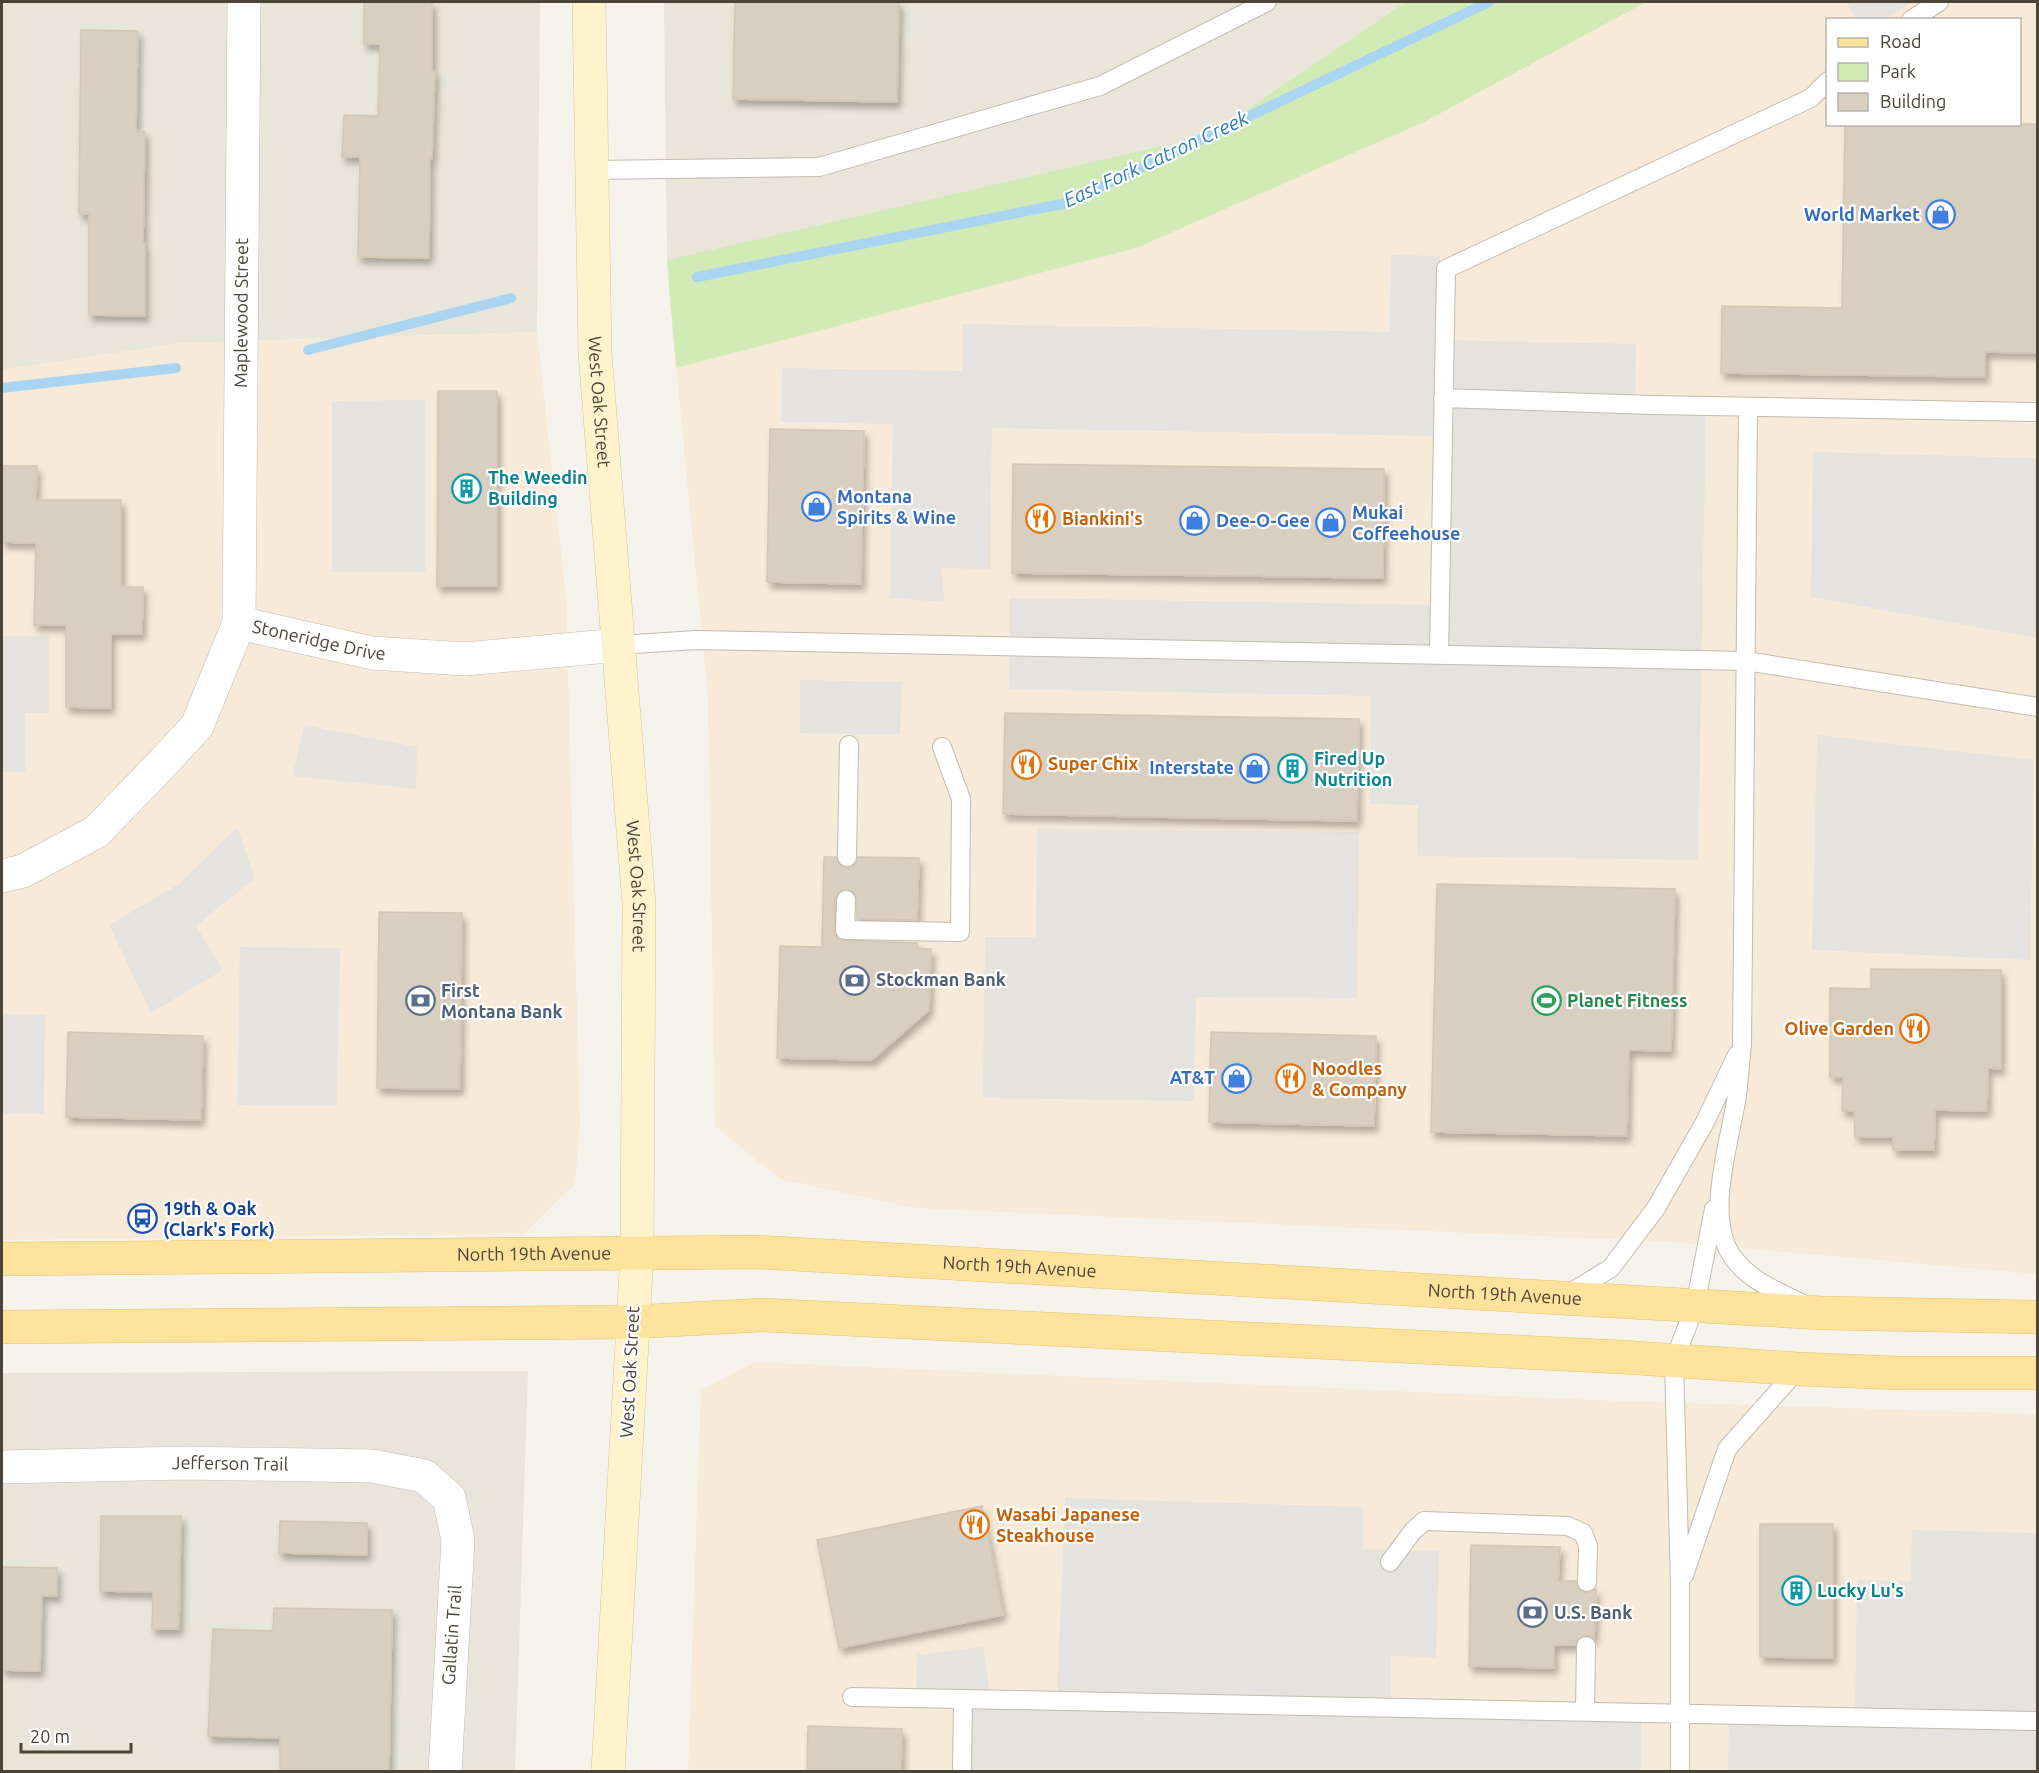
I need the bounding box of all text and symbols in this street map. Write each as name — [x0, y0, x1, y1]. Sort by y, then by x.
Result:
legend — [1826, 18, 2021, 126]
text: Road — [1880, 31, 1922, 51]
text: Park — [1880, 61, 1916, 81]
text: Building — [1880, 91, 1946, 111]
water label: East Fork Catron Creek — [1060, 105, 1252, 211]
shop icon: World Market — [1925, 199, 1957, 231]
place label: World Market — [1804, 204, 1920, 224]
street label: Maplewood Street — [230, 238, 251, 388]
street label: West Oak Street — [586, 336, 615, 468]
place label: The Weedin Building — [488, 467, 587, 508]
building icon: The Weedin Building — [451, 472, 483, 504]
place label: Montana Spirits & Wine — [837, 486, 956, 527]
shop icon: Montana Spirits & Wine — [800, 491, 832, 523]
place label: Mukai Coffeehouse — [1352, 502, 1460, 543]
restaurant icon: Biankini's — [1025, 503, 1057, 535]
shop icon: Dee-O-Gee — [1179, 505, 1211, 537]
shop icon: Mukai Coffeehouse — [1315, 507, 1347, 539]
place label: Biankini's — [1062, 508, 1143, 528]
place label: Dee-O-Gee — [1216, 510, 1310, 530]
street label: Stoneridge Drive — [251, 615, 386, 663]
restaurant icon: Super Chix — [1011, 748, 1043, 780]
place label: Fired Up Nutrition — [1314, 748, 1392, 789]
shop icon: Interstate — [1239, 752, 1271, 784]
place label: Super Chix — [1048, 753, 1139, 773]
building icon: Fired Up Nutrition — [1277, 753, 1309, 785]
place label: Interstate — [1149, 757, 1234, 777]
street label: West Oak Street — [623, 820, 650, 952]
bank icon: Stockman Bank — [839, 964, 871, 996]
place label: Stockman Bank — [876, 969, 1006, 989]
place label: First Montana Bank — [441, 980, 563, 1021]
bank icon: First Montana Bank — [404, 985, 436, 1017]
sports icon: Planet Fitness — [1530, 985, 1562, 1017]
place label: Planet Fitness — [1567, 990, 1688, 1010]
restaurant icon: Olive Garden — [1899, 1013, 1931, 1045]
place label: Olive Garden — [1784, 1018, 1894, 1038]
place label: Noodles & Company — [1312, 1058, 1407, 1099]
shop icon: AT&T — [1220, 1062, 1252, 1094]
restaurant icon: Noodles & Company — [1275, 1063, 1307, 1095]
place label: AT&T — [1170, 1067, 1215, 1087]
place label: 19th & Oak (Clark's Fork) — [163, 1198, 275, 1240]
bus stop icon: 19th & Oak (Clark's Fork) — [126, 1203, 158, 1235]
street label: North 19th Avenue — [457, 1242, 611, 1264]
street label: North 19th Avenue — [942, 1252, 1097, 1280]
street label: North 19th Avenue — [1427, 1279, 1582, 1308]
street label: West Oak Street — [616, 1306, 642, 1438]
street label: Jefferson Trail — [171, 1452, 289, 1474]
place label: Wasabi Japanese Steakhouse — [996, 1504, 1140, 1545]
restaurant icon: Wasabi Japanese Steakhouse — [959, 1509, 991, 1541]
building icon: Lucky Lu's — [1780, 1575, 1812, 1607]
place label: Lucky Lu's — [1817, 1580, 1904, 1600]
street label: Gallatin Trail — [438, 1584, 464, 1686]
bank icon: U.S. Bank — [1517, 1597, 1549, 1629]
place label: U.S. Bank — [1554, 1602, 1632, 1622]
scale bar — [21, 1716, 130, 1754]
text: 20 m — [30, 1726, 70, 1746]

